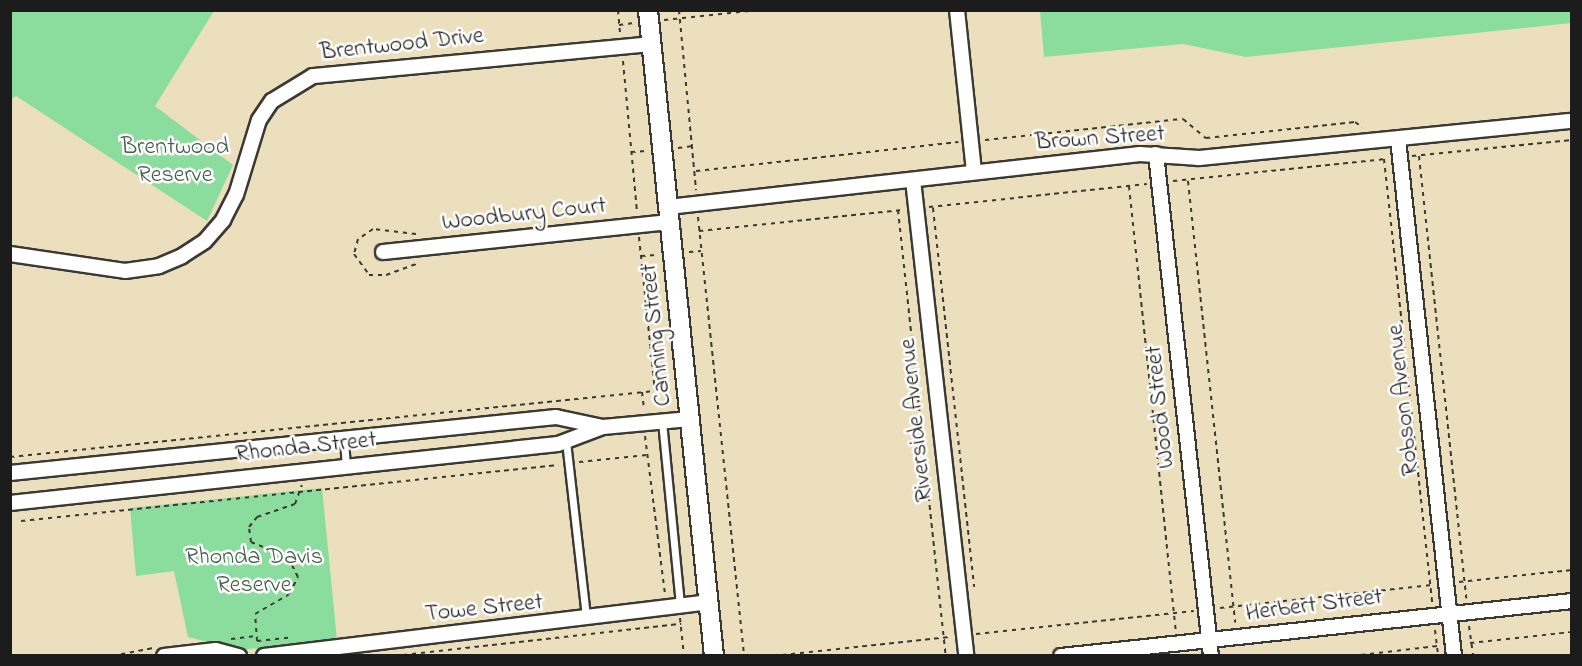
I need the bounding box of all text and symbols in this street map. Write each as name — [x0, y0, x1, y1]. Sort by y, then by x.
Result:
street label: Brentwood Drive — [319, 22, 485, 68]
street label: Brown Street — [1034, 120, 1166, 158]
park label: Brentwood Reserve — [121, 134, 229, 190]
street label: Woodbury Court — [440, 192, 608, 238]
street label: Canning Street — [635, 262, 679, 408]
street label: Robson Avenue — [1382, 323, 1426, 477]
street label: Riverside Avenue — [894, 337, 940, 503]
street label: Wood Street — [1140, 344, 1182, 470]
street label: Rhonda Street — [234, 426, 378, 470]
park label: Rhonda Davis Reserve — [185, 544, 323, 600]
street label: Herbert Street — [1244, 583, 1384, 629]
street label: Towe Street — [424, 588, 544, 630]

